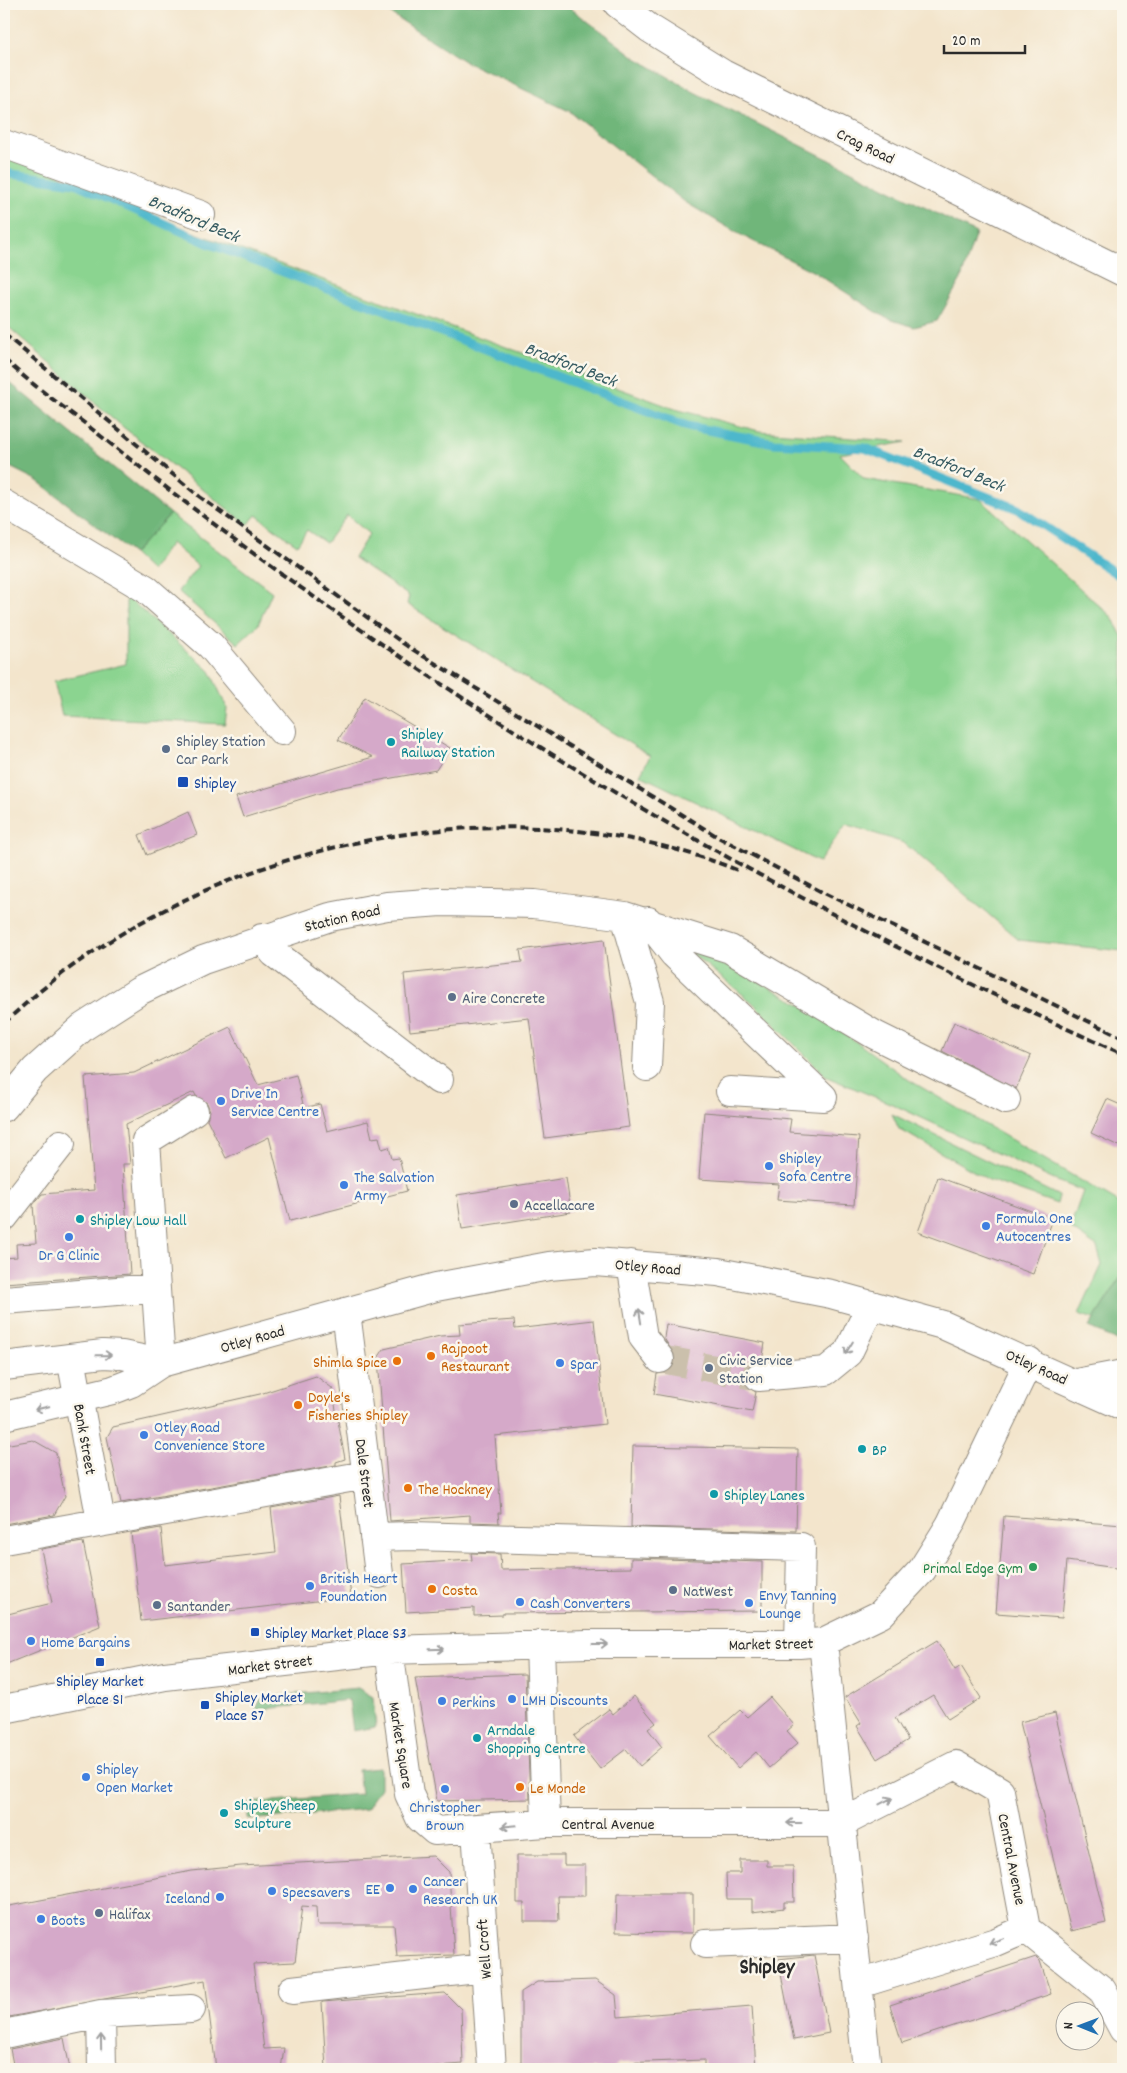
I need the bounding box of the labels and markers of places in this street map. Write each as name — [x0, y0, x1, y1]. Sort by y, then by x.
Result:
place label: Shipley Railway Station — [401, 724, 495, 765]
place label: Shipley Station Car Park — [176, 731, 266, 772]
marker: Shipley Railway Station — [385, 736, 397, 748]
marker: Shipley Station Car Park — [160, 743, 172, 755]
place label: Shipley — [194, 773, 237, 796]
marker: Shipley — [176, 775, 190, 789]
place label: Aire Concrete — [462, 988, 545, 1011]
marker: Aire Concrete — [446, 991, 458, 1003]
place label: Drive In Service Centre — [231, 1083, 319, 1124]
marker: Drive In Service Centre — [215, 1095, 227, 1107]
place label: Shipley Sofa Centre — [779, 1148, 851, 1189]
marker: Shipley Sofa Centre — [763, 1160, 775, 1172]
place label: The Salvation Army — [354, 1167, 434, 1208]
marker: The Salvation Army — [338, 1179, 350, 1191]
place label: Accellacare — [524, 1195, 595, 1218]
marker: Accellacare — [508, 1198, 520, 1210]
place label: Formula One Autocentres — [996, 1208, 1073, 1249]
place label: Shipley Low Hall — [90, 1210, 187, 1233]
marker: Shipley Low Hall — [74, 1213, 86, 1225]
marker: Formula One Autocentres — [980, 1220, 992, 1232]
marker: Dr G Clinic — [63, 1231, 75, 1243]
place label: Dr G Clinic — [39, 1245, 100, 1268]
place label: Rajpoot Restaurant — [441, 1338, 510, 1379]
marker: Rajpoot Restaurant — [425, 1350, 437, 1362]
place label: Civic Service Station — [719, 1350, 793, 1391]
place label: Shimla Spice — [313, 1352, 387, 1375]
place label: Spar — [570, 1354, 598, 1377]
marker: Shimla Spice — [391, 1355, 403, 1367]
marker: Spar — [554, 1357, 566, 1369]
marker: Civic Service Station — [703, 1362, 715, 1374]
place label: Doyle's Fisheries Shipley — [308, 1387, 408, 1428]
marker: Doyle's Fisheries Shipley — [292, 1399, 304, 1411]
place label: Otley Road Convenience Store — [154, 1417, 265, 1458]
marker: Otley Road Convenience Store — [138, 1429, 150, 1441]
place label: BP — [872, 1440, 887, 1463]
marker: BP — [856, 1443, 868, 1455]
place label: The Hockney — [418, 1479, 492, 1502]
marker: The Hockney — [402, 1482, 414, 1494]
place label: Shipley Lanes — [724, 1485, 805, 1508]
marker: Shipley Lanes — [708, 1488, 720, 1500]
place label: Primal Edge Gym — [923, 1558, 1023, 1581]
marker: Primal Edge Gym — [1027, 1561, 1039, 1573]
place label: British Heart Foundation — [320, 1568, 398, 1609]
marker: British Heart Foundation — [304, 1580, 316, 1592]
place label: Costa — [442, 1580, 478, 1603]
place label: NatWest — [683, 1581, 733, 1604]
marker: Costa — [426, 1583, 438, 1595]
marker: NatWest — [667, 1584, 679, 1596]
place label: Envy Tanning Lounge — [759, 1585, 837, 1626]
place label: Cash Converters — [530, 1593, 631, 1616]
place label: Santander — [167, 1596, 230, 1619]
marker: Cash Converters — [514, 1596, 526, 1608]
marker: Envy Tanning Lounge — [743, 1597, 755, 1609]
marker: Santander — [151, 1599, 163, 1611]
place label: Shipley Market Place S3 — [265, 1623, 407, 1646]
marker: Shipley Market Place S3 — [249, 1626, 261, 1638]
place label: Home Bargains — [41, 1632, 131, 1655]
marker: Home Bargains — [25, 1635, 37, 1647]
marker: Shipley Market Place S1 — [94, 1656, 106, 1668]
place label: Shipley Market Place S1 — [56, 1671, 144, 1712]
place label: Shipley Market Place S7 — [215, 1687, 303, 1728]
place label: LMH Discounts — [522, 1690, 608, 1713]
place label: Perkins — [452, 1692, 496, 1715]
marker: LMH Discounts — [506, 1693, 518, 1705]
marker: Perkins — [436, 1695, 448, 1707]
marker: Shipley Market Place S7 — [199, 1699, 211, 1711]
place label: Arndale Shopping Centre — [487, 1720, 585, 1761]
marker: Arndale Shopping Centre — [471, 1732, 483, 1744]
place label: Shipley Open Market — [96, 1759, 173, 1800]
marker: Shipley Open Market — [80, 1771, 92, 1783]
place label: Le Monde — [530, 1778, 586, 1801]
marker: Le Monde — [514, 1781, 526, 1793]
marker: Christopher Brown — [439, 1783, 451, 1795]
place label: Shipley Sheep Sculpture — [234, 1795, 316, 1836]
place label: Christopher Brown — [409, 1797, 481, 1838]
marker: Shipley Sheep Sculpture — [218, 1807, 230, 1819]
place label: Cancer Research UK — [423, 1871, 498, 1912]
place label: EE — [365, 1879, 381, 1902]
place label: Specsavers — [282, 1882, 351, 1905]
marker: EE — [384, 1882, 396, 1894]
marker: Cancer Research UK — [407, 1883, 419, 1895]
marker: Specsavers — [266, 1885, 278, 1897]
place label: Iceland — [165, 1888, 210, 1911]
marker: Iceland — [214, 1891, 226, 1903]
place label: Halifax — [109, 1904, 151, 1927]
marker: Halifax — [93, 1907, 105, 1919]
place label: Boots — [51, 1910, 86, 1933]
marker: Boots — [35, 1913, 47, 1925]

